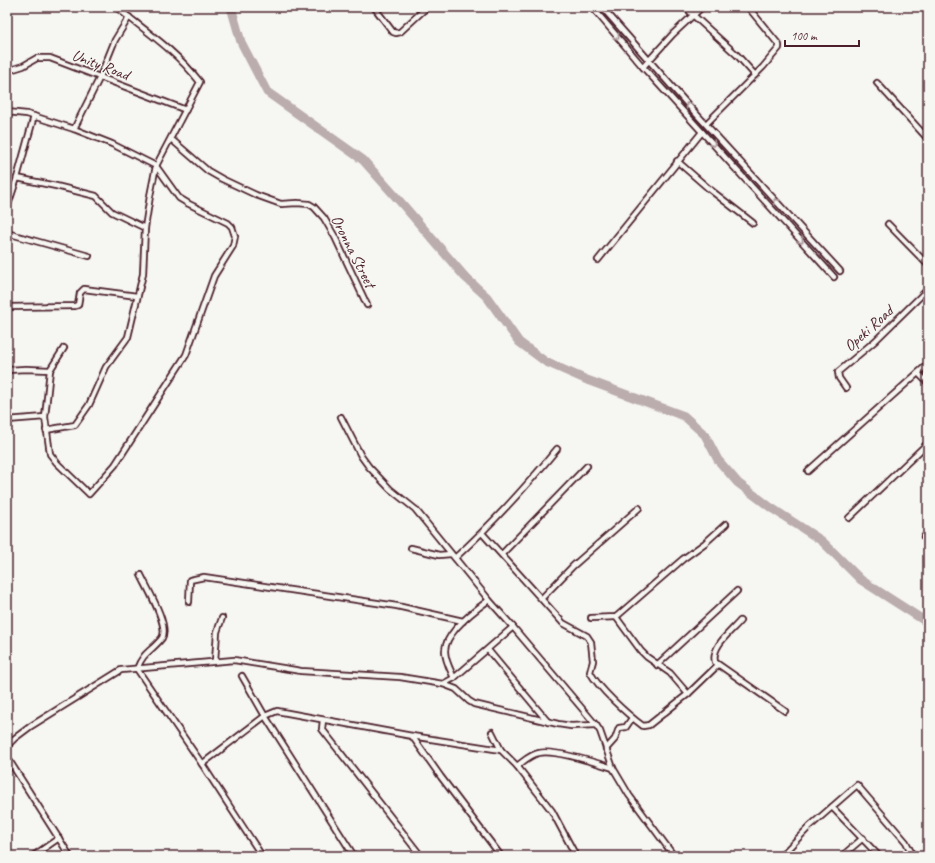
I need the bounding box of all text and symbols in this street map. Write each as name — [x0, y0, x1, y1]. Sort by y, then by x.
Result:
scale bar — [785, 22, 859, 48]
text: 100 m — [791, 28, 818, 44]
one-way arrow — [613, 32, 620, 40]
street label: Unity Road — [69, 45, 135, 86]
one-way arrow — [685, 102, 692, 110]
one-way arrow — [708, 140, 715, 147]
one-way arrow — [773, 198, 780, 206]
street label: Oronna Street — [326, 212, 381, 294]
one-way arrow — [796, 236, 803, 243]
street label: Opeki Road — [840, 300, 899, 356]

